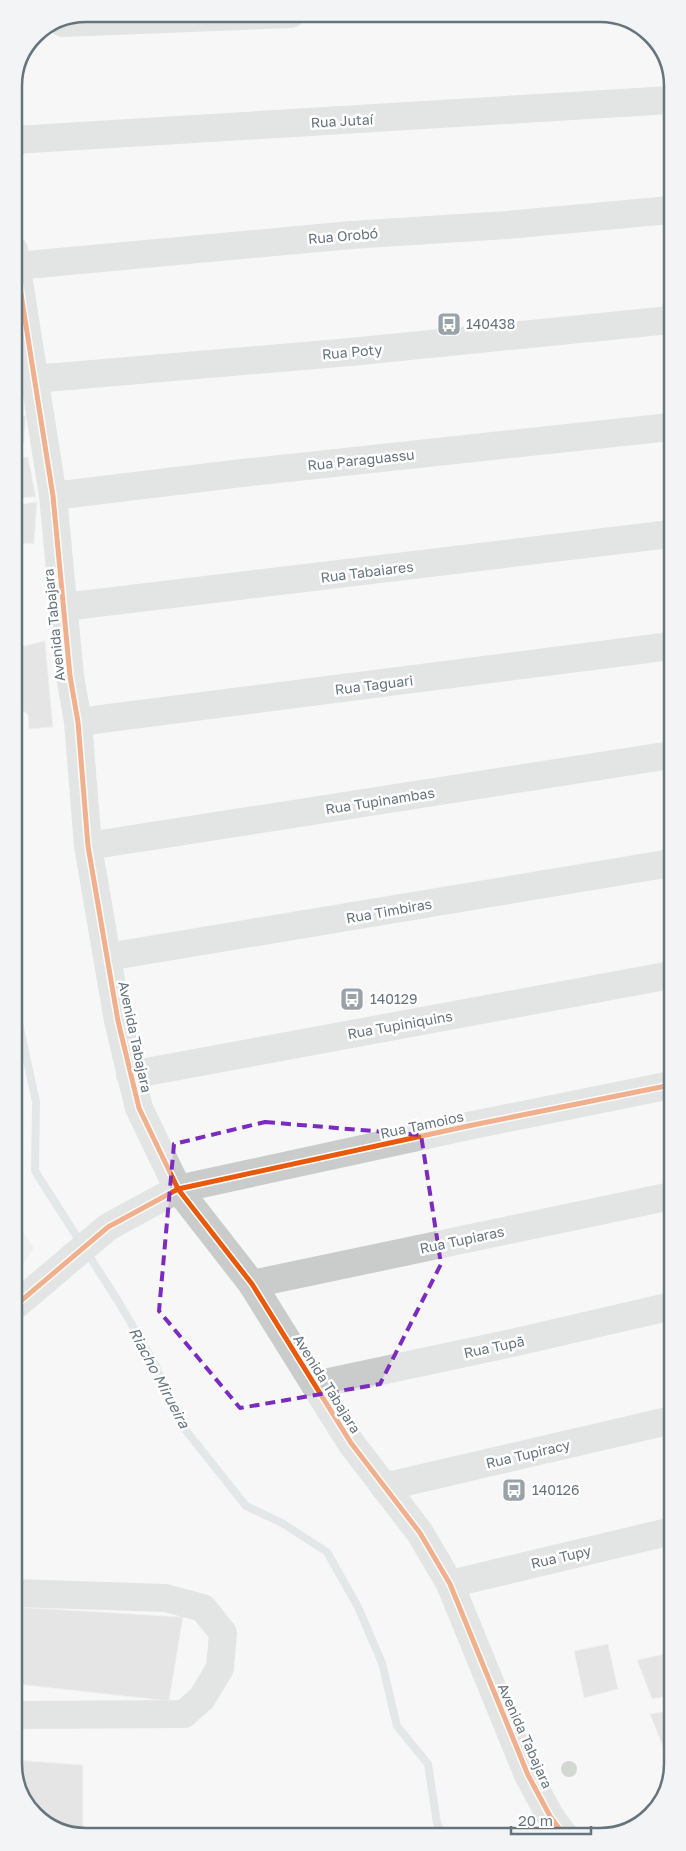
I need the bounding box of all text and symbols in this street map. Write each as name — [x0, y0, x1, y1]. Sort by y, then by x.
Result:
street label: Rua Jutaí — [310, 110, 375, 131]
street label: Rua Orobó — [307, 224, 379, 247]
bus stop icon: 140438 — [436, 311, 462, 337]
place label: 140438 — [466, 315, 515, 332]
street label: Rua Poty — [321, 340, 383, 363]
street label: Rua Paraguassu — [307, 445, 415, 474]
street label: Rua Tabaiares — [320, 557, 414, 586]
street label: Avenida Tabajara — [39, 568, 68, 682]
street label: Rua Taguari — [334, 671, 414, 698]
street label: Rua Tupinambas — [324, 783, 436, 818]
street label: Rua Timbiras — [345, 895, 433, 926]
street label: Avenida Tabajara — [115, 980, 156, 1094]
bus stop icon: 140129 — [339, 986, 365, 1012]
place label: 140129 — [370, 990, 417, 1007]
street label: Rua Tupiniquins — [346, 1007, 454, 1042]
street label: Rua Tamoios — [379, 1107, 465, 1142]
street label: Rua Tupiaras — [418, 1222, 506, 1257]
water label: Riacho Mirueira — [126, 1324, 194, 1431]
street label: Avenida Tabajara — [290, 1331, 365, 1436]
street label: Rua Tupã — [462, 1332, 526, 1361]
street label: Rua Tupiracy — [484, 1436, 572, 1471]
bus stop icon: 140126 — [501, 1477, 527, 1503]
place label: 140126 — [532, 1481, 579, 1498]
street label: Rua Tupy — [529, 1541, 593, 1572]
street label: Avenida Tabajara — [495, 1681, 556, 1791]
scale bar — [511, 1804, 591, 1836]
text: 20 m — [518, 1811, 553, 1829]

